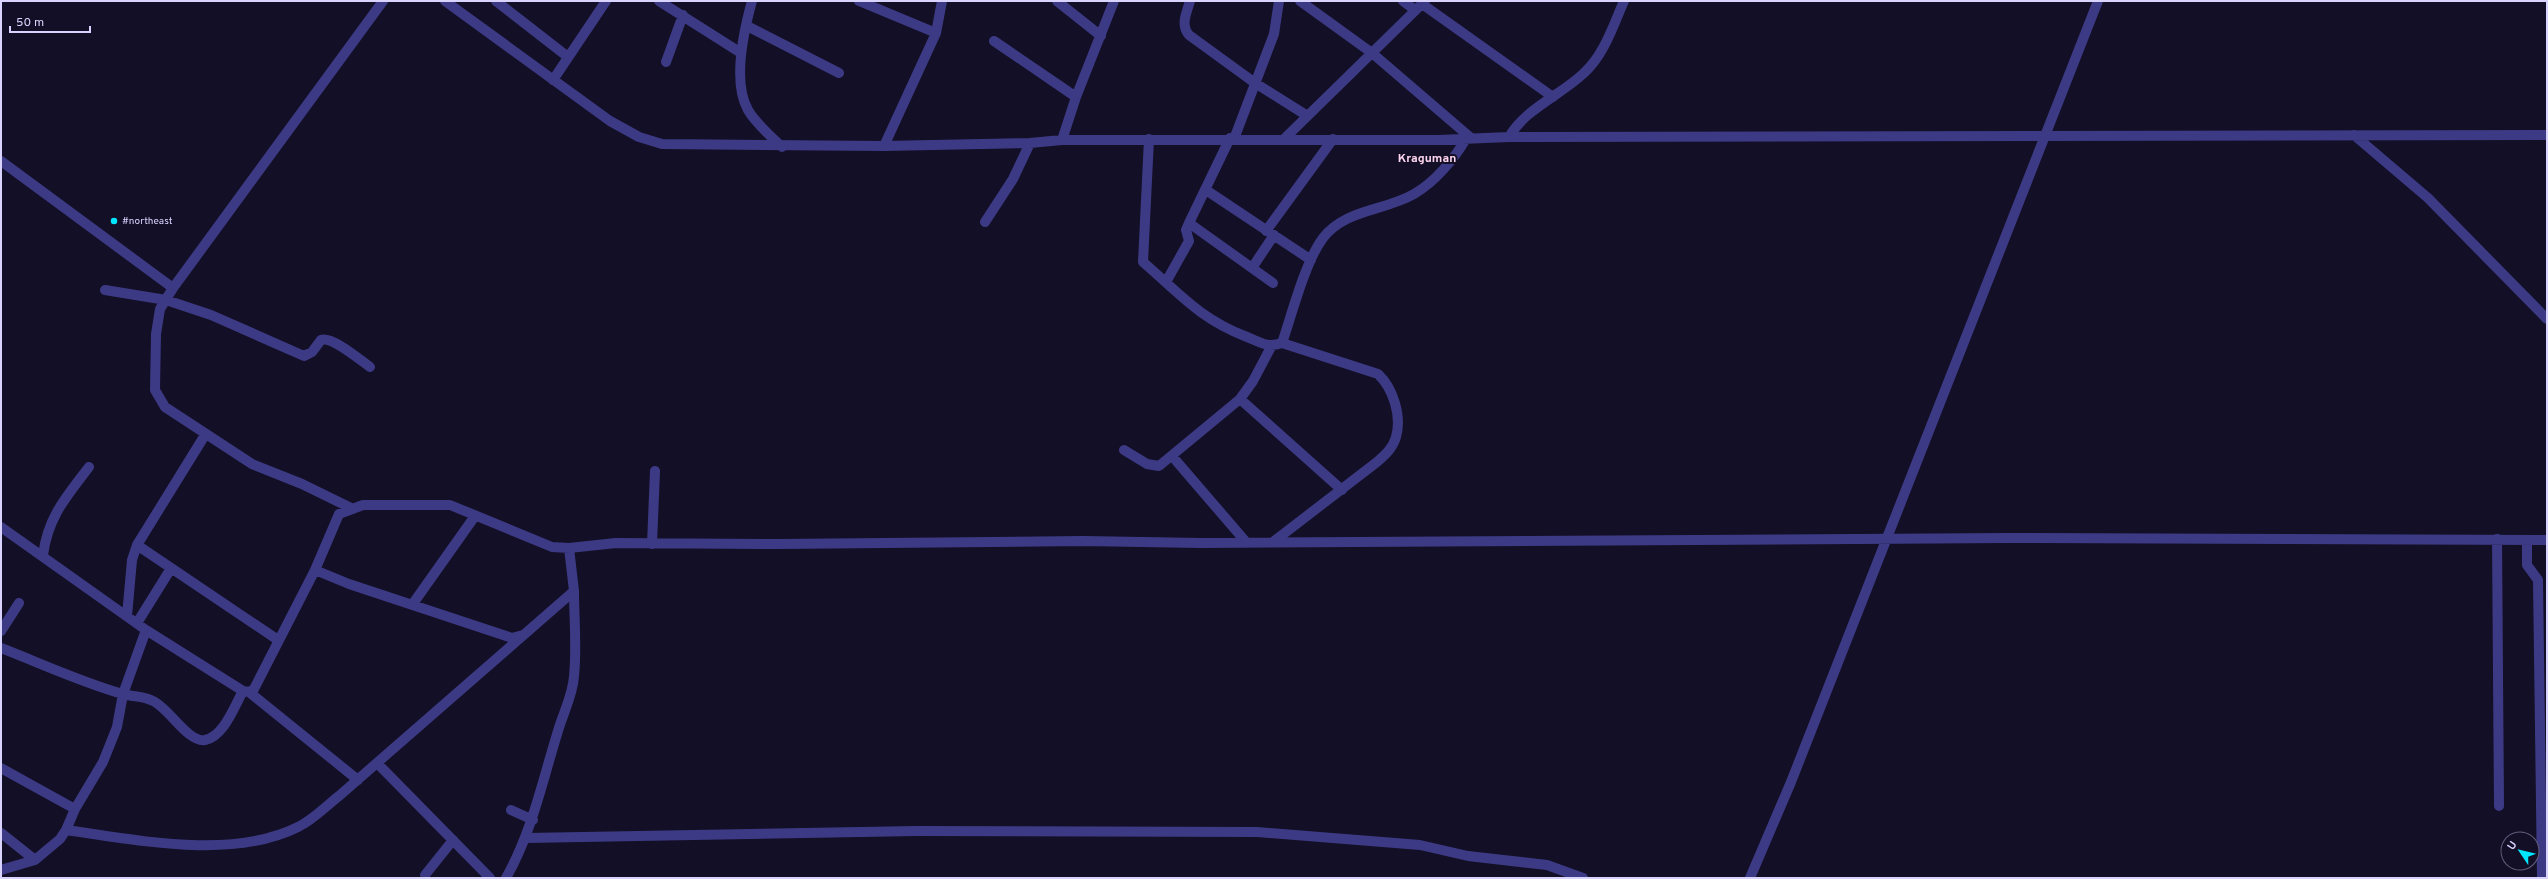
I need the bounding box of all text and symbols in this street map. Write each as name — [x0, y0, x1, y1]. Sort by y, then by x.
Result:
scale bar — [10, 8, 90, 34]
text: 50 m — [16, 15, 44, 31]
district label: Kraguman — [1398, 151, 1456, 167]
place label: #northeast — [122, 215, 173, 228]
marker: #northeast — [109, 216, 119, 226]
north arrow — [2500, 831, 2540, 871]
text: U — [2505, 839, 2521, 853]

